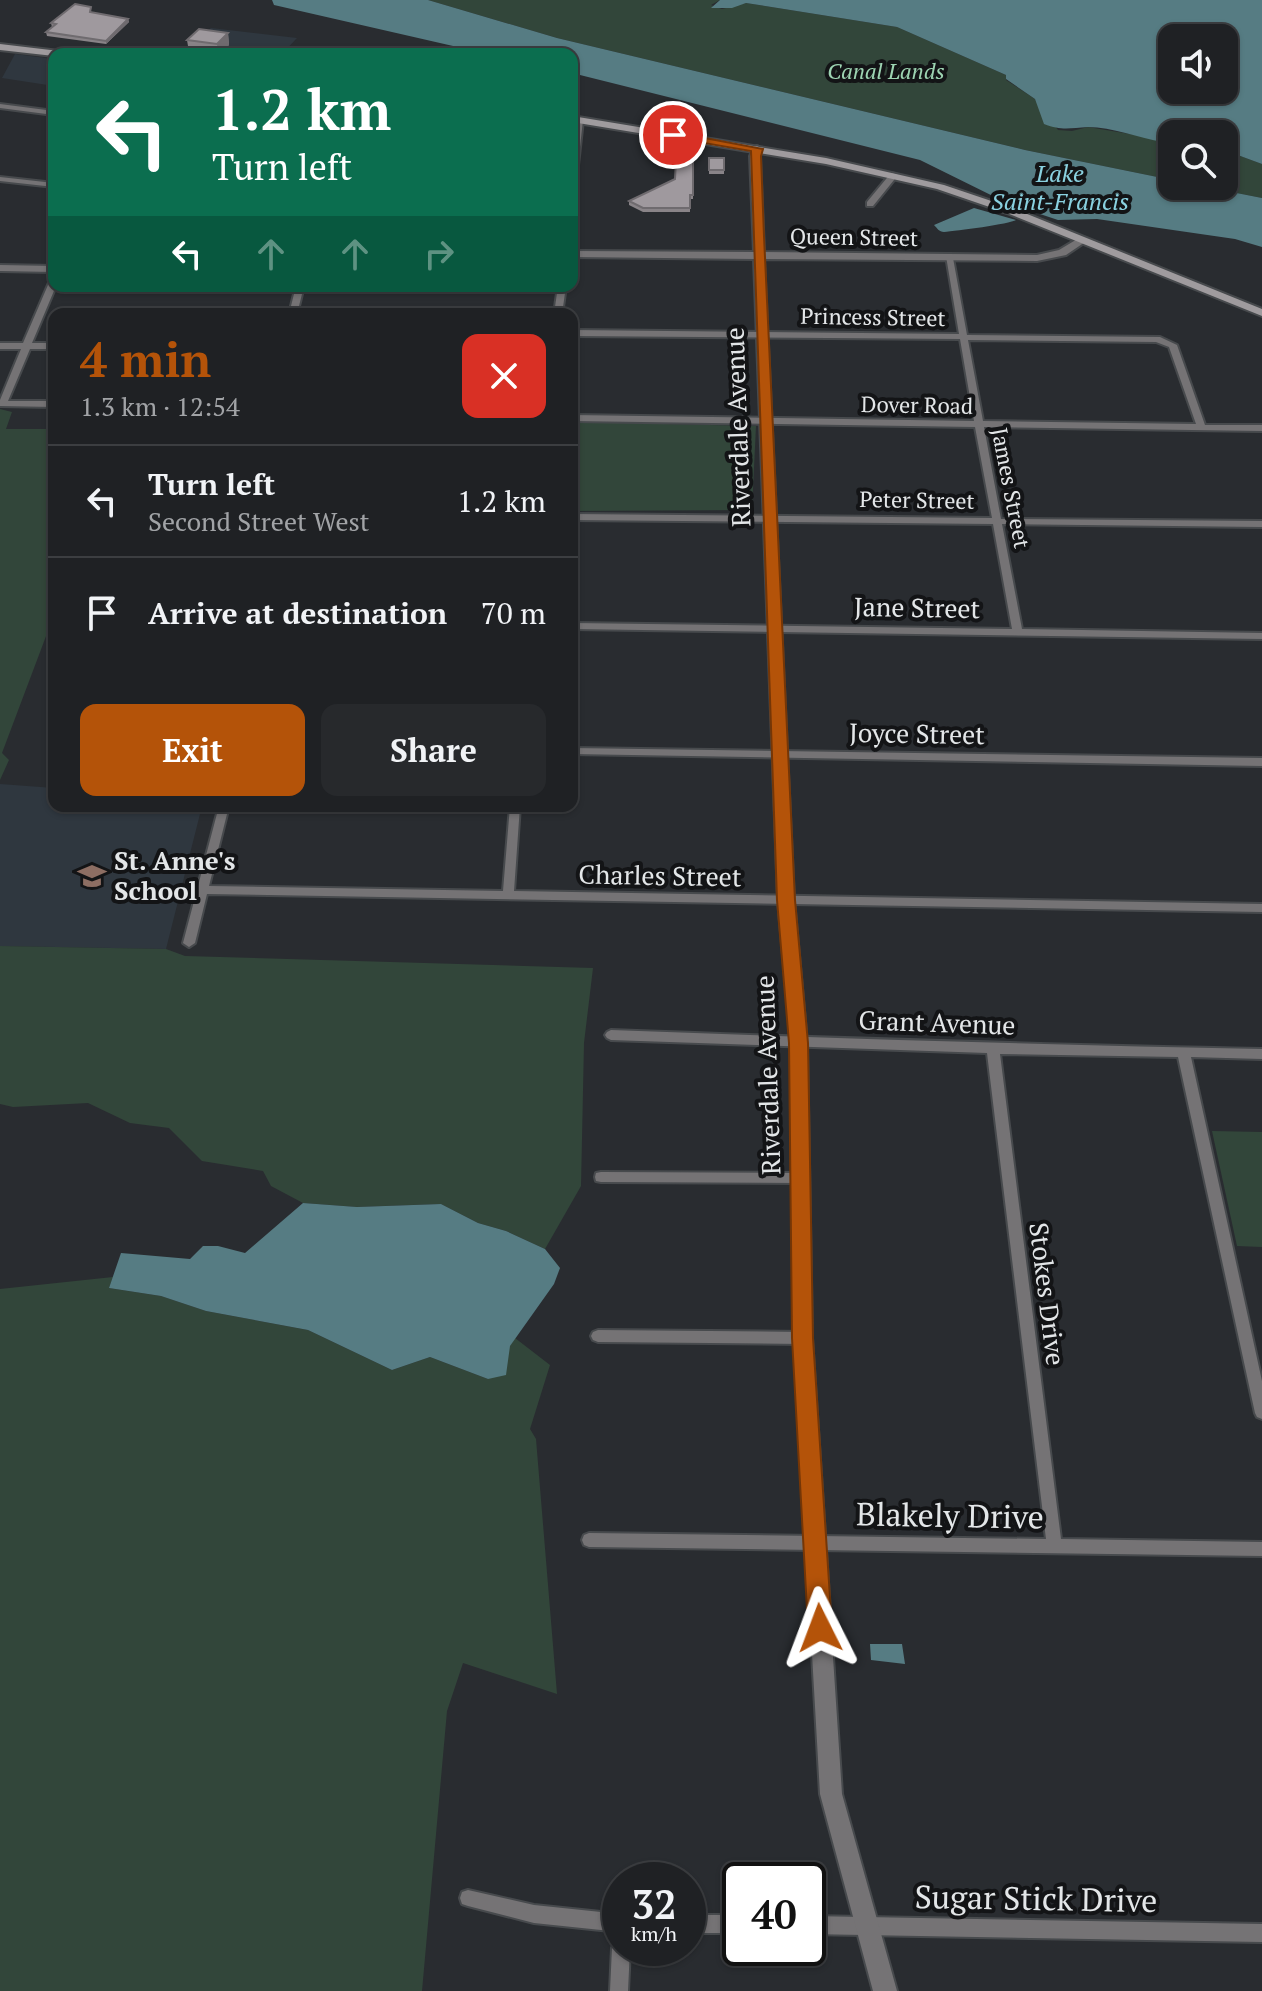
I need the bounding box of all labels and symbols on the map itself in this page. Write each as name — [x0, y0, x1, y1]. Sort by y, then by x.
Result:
park label: Canal Lands — [827, 56, 945, 85]
pin — [639, 101, 707, 169]
water label: Lake Saint-Francis — [991, 157, 1129, 217]
street label: Queen Street — [790, 221, 918, 252]
street label: Princess Street — [800, 301, 946, 332]
street label: Riverdale Avenue — [717, 327, 757, 527]
street label: Dover Road — [861, 389, 973, 420]
street label: James Street — [986, 425, 1037, 551]
street label: Peter Street — [859, 484, 975, 515]
street label: Jane Street — [854, 589, 981, 625]
street label: Joyce Street — [849, 715, 986, 751]
place label: St. Anne's School — [114, 843, 235, 907]
street label: Charles Street — [578, 857, 742, 893]
school or university icon: St. Anne's School — [77, 861, 107, 891]
street label: Riverdale Avenue — [747, 975, 787, 1175]
street label: Grant Avenue — [858, 1002, 1016, 1042]
street label: Stokes Drive — [1022, 1220, 1074, 1367]
street label: Blakely Drive — [856, 1492, 1044, 1538]
position arrow — [778, 1586, 862, 1670]
speed limit sign: 40 — [722, 1862, 826, 1966]
street label: Sugar Stick Drive — [914, 1875, 1158, 1921]

